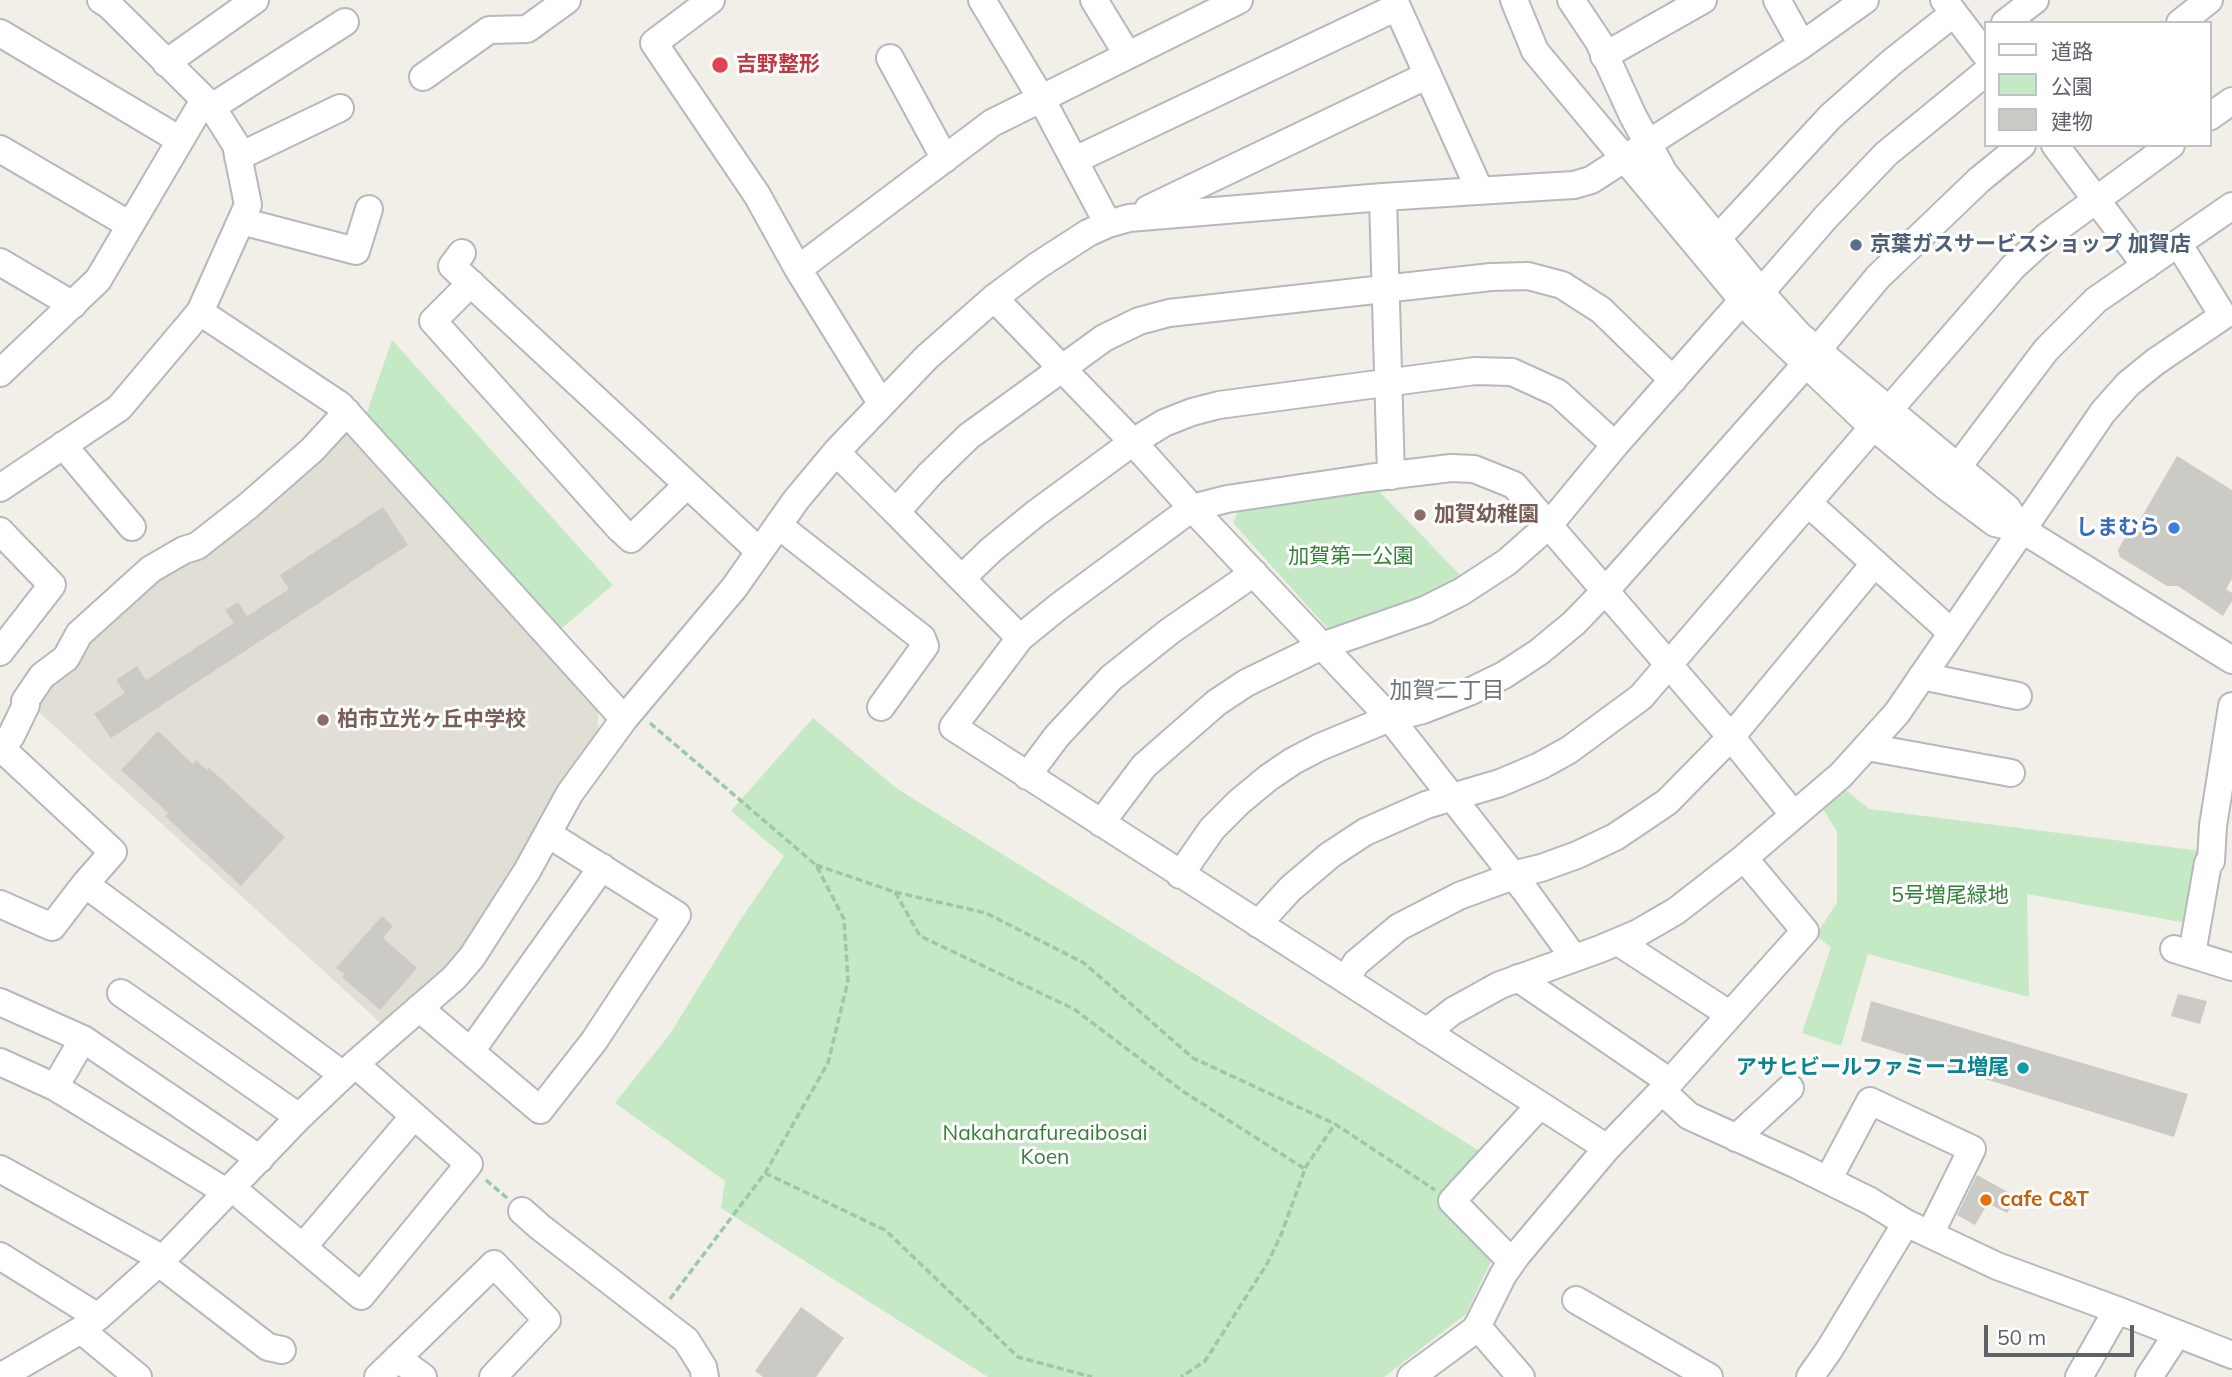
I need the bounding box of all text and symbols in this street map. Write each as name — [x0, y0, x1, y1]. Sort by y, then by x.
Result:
legend — [1983, 21, 2211, 147]
text: 道路 — [2051, 38, 2093, 64]
place label: 吉野整形 — [736, 52, 820, 78]
marker: 吉野整形 — [710, 55, 730, 75]
text: 公園 — [2051, 73, 2093, 99]
text: 建物 — [2051, 108, 2093, 134]
place label: 京葉ガスサービスショップ 加賀店 — [1870, 232, 2191, 258]
marker: 京葉ガスサービスショップ 加賀店 — [1848, 237, 1864, 253]
place label: 加賀幼稚園 — [1434, 502, 1539, 528]
marker: 加賀幼稚園 — [1412, 507, 1428, 523]
place label: しまむら — [2076, 515, 2160, 541]
marker: しまむら — [2166, 520, 2182, 536]
park label: 加賀第一公園 — [1288, 544, 1414, 570]
district label: 加賀二丁目 — [1390, 677, 1504, 705]
place label: 柏市立光ヶ丘中学校 — [337, 707, 526, 733]
marker: 柏市立光ヶ丘中学校 — [315, 712, 331, 728]
park label: 5号増尾緑地 — [1891, 883, 2009, 909]
place label: アサヒビールファミーユ増尾 — [1736, 1055, 2009, 1081]
marker: アサヒビールファミーユ増尾 — [2015, 1060, 2031, 1076]
park label: Nakaharafureaibosai Koen — [943, 1121, 1147, 1171]
place label: cafe C&T — [2000, 1187, 2089, 1213]
marker: cafe C&T — [1978, 1192, 1994, 1208]
scale bar — [1987, 1310, 2138, 1354]
text: 50 m — [1997, 1324, 2046, 1350]

